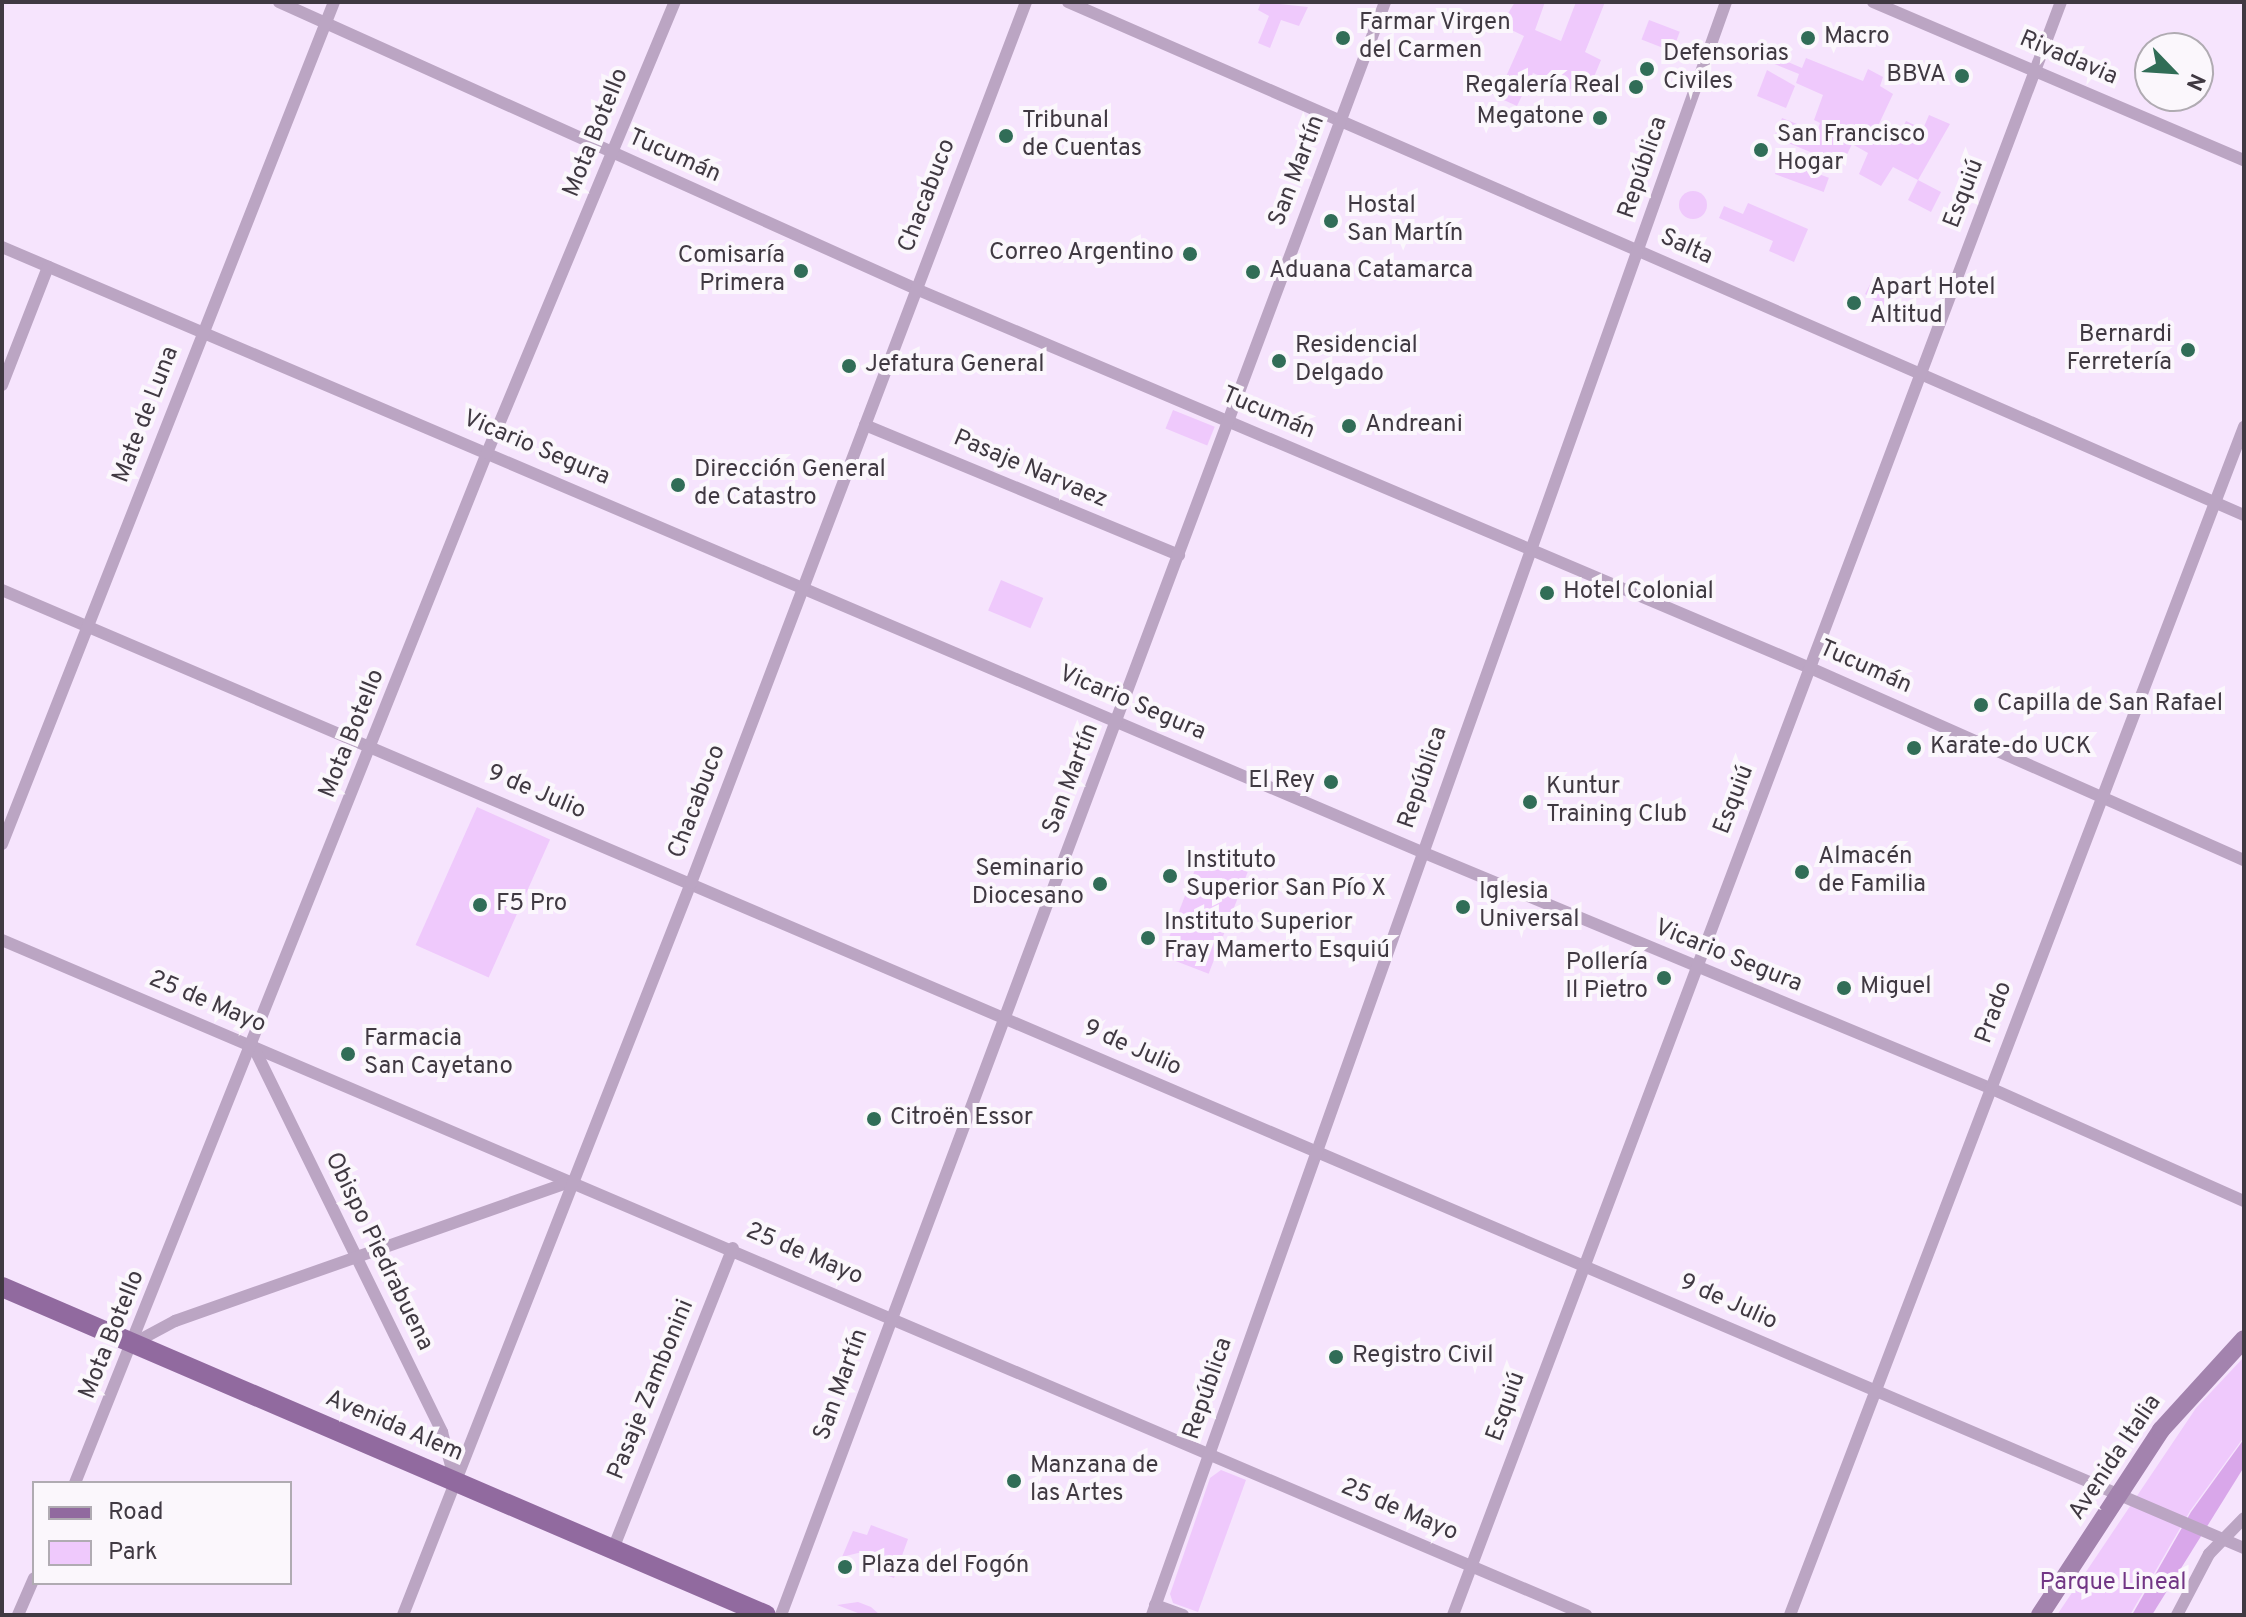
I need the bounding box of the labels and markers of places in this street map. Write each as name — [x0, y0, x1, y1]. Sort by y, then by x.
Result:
place label: Farmar Virgen del Carmen — [1359, 10, 1512, 66]
place label: Macro — [1824, 24, 1890, 52]
marker: Farmar Virgen del Carmen — [1334, 29, 1352, 47]
marker: Macro — [1799, 29, 1817, 47]
place label: Defensorias Civiles — [1663, 41, 1789, 97]
marker: Defensorias Civiles — [1638, 60, 1656, 78]
place label: BBVA — [1886, 62, 1946, 90]
marker: BBVA — [1953, 67, 1971, 85]
place label: Regalería Real — [1465, 73, 1620, 101]
marker: Regalería Real — [1627, 78, 1645, 96]
place label: Megatone — [1476, 104, 1584, 132]
place label: Tribunal de Cuentas — [1022, 108, 1142, 164]
marker: Megatone — [1591, 109, 1609, 127]
place label: San Francisco Hogar — [1777, 122, 1926, 178]
marker: Tribunal de Cuentas — [997, 127, 1015, 145]
marker: San Francisco Hogar — [1752, 141, 1770, 159]
place label: Hostal San Martín — [1347, 193, 1463, 249]
marker: Hostal San Martín — [1322, 212, 1340, 230]
place label: Correo Argentino — [988, 240, 1174, 268]
place label: Comisaría Primera — [678, 243, 785, 299]
marker: Correo Argentino — [1181, 245, 1199, 263]
place label: Aduana Catamarca — [1269, 258, 1473, 286]
marker: Comisaría Primera — [792, 262, 810, 280]
marker: Aduana Catamarca — [1244, 263, 1262, 281]
place label: Apart Hotel Altitud — [1870, 275, 1996, 331]
marker: Apart Hotel Altitud — [1845, 294, 1863, 312]
place label: Bernardi Ferretería — [2067, 322, 2172, 378]
place label: Residencial Delgado — [1295, 333, 1418, 389]
marker: Bernardi Ferretería — [2179, 341, 2197, 359]
place label: Jefatura General — [865, 352, 1044, 380]
marker: Residencial Delgado — [1270, 352, 1288, 370]
marker: Jefatura General — [840, 357, 858, 375]
place label: Andreani — [1365, 412, 1463, 440]
marker: Andreani — [1340, 417, 1358, 435]
place label: Dirección General de Catastro — [694, 457, 886, 513]
marker: Dirección General de Catastro — [669, 476, 687, 494]
place label: Hotel Colonial — [1563, 579, 1714, 607]
marker: Hotel Colonial — [1538, 584, 1556, 602]
place label: Capilla de San Rafael — [1997, 691, 2223, 719]
marker: Capilla de San Rafael — [1972, 696, 1990, 714]
place label: Karate-do UCK — [1930, 734, 2091, 762]
marker: Karate-do UCK — [1905, 739, 1923, 757]
place label: El Rey — [1248, 768, 1315, 796]
marker: El Rey — [1322, 773, 1340, 791]
place label: Kuntur Training Club — [1546, 774, 1687, 830]
marker: Kuntur Training Club — [1521, 793, 1539, 811]
place label: Almacén de Familia — [1818, 844, 1926, 900]
place label: Instituto Superior San Pío X — [1186, 848, 1386, 904]
place label: Seminario Diocesano — [972, 856, 1084, 912]
marker: Almacén de Familia — [1793, 863, 1811, 881]
marker: Instituto Superior San Pío X — [1161, 867, 1179, 885]
marker: Seminario Diocesano — [1091, 875, 1109, 893]
place label: Iglesia Universal — [1479, 879, 1579, 935]
place label: F5 Pro — [496, 891, 567, 919]
marker: F5 Pro — [471, 896, 489, 914]
marker: Iglesia Universal — [1454, 898, 1472, 916]
place label: Instituto Superior Fray Mamerto Esquiú — [1164, 910, 1390, 966]
marker: Instituto Superior Fray Mamerto Esquiú — [1139, 929, 1157, 947]
place label: Pollería Il Pietro — [1565, 950, 1648, 1006]
marker: Pollería Il Pietro — [1655, 969, 1673, 987]
place label: Miguel — [1860, 974, 1931, 1002]
marker: Miguel — [1835, 979, 1853, 997]
place label: Farmacia San Cayetano — [364, 1026, 513, 1082]
marker: Farmacia San Cayetano — [339, 1045, 357, 1063]
place label: Citroën Essor — [890, 1105, 1033, 1133]
marker: Citroën Essor — [865, 1110, 883, 1128]
place label: Registro Civil — [1352, 1343, 1494, 1371]
marker: Registro Civil — [1327, 1348, 1345, 1366]
place label: Manzana de las Artes — [1030, 1453, 1158, 1509]
marker: Manzana de las Artes — [1005, 1472, 1023, 1490]
place label: Plaza del Fogón — [861, 1553, 1029, 1581]
marker: Plaza del Fogón — [836, 1558, 854, 1576]

